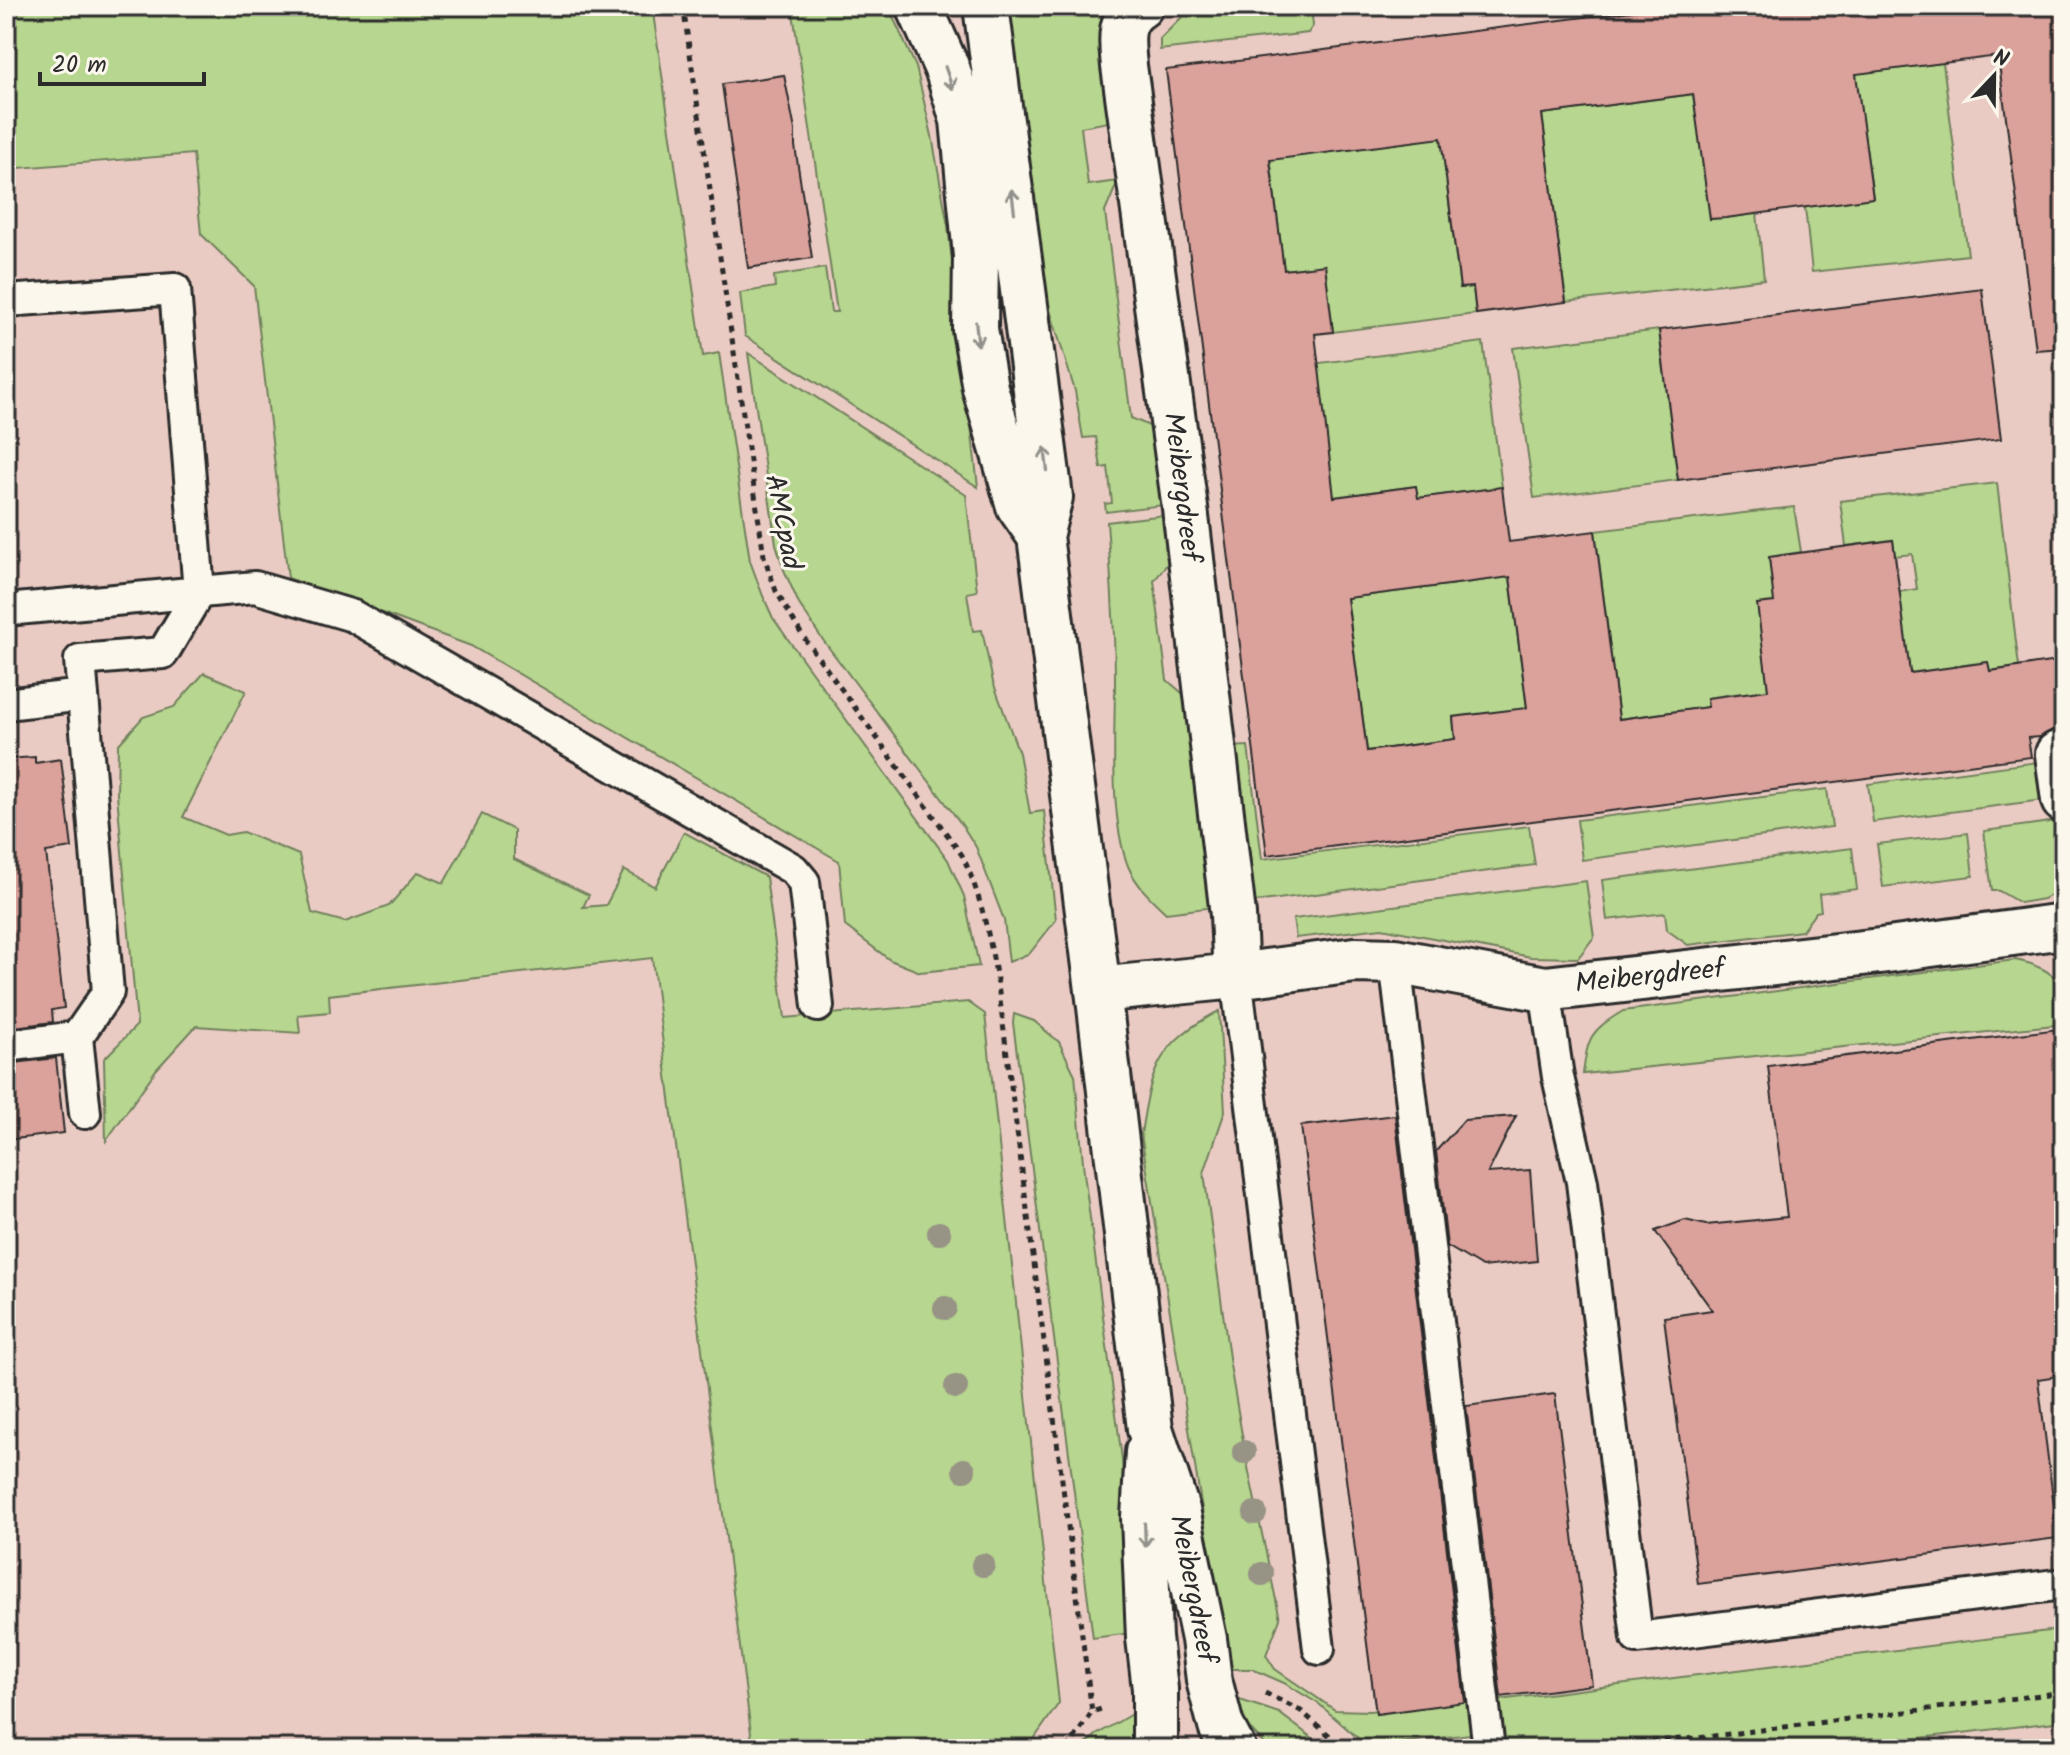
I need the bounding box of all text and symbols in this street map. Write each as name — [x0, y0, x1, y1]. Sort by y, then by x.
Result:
scale bar — [40, 36, 204, 86]
north arrow — [1954, 36, 2034, 116]
text: N — [1988, 41, 2014, 79]
text: 20 m — [52, 46, 107, 85]
one-way arrow — [943, 65, 958, 90]
one-way arrow — [1005, 189, 1020, 215]
one-way arrow — [969, 320, 984, 347]
street label: Meibergdreef — [1150, 410, 1213, 567]
one-way arrow — [1038, 447, 1053, 473]
street label: AMCpad — [751, 470, 813, 575]
street label: Meibergdreef — [1573, 947, 1729, 1007]
street label: Meibergdreef — [1156, 1511, 1229, 1669]
one-way arrow — [1137, 1521, 1152, 1548]

